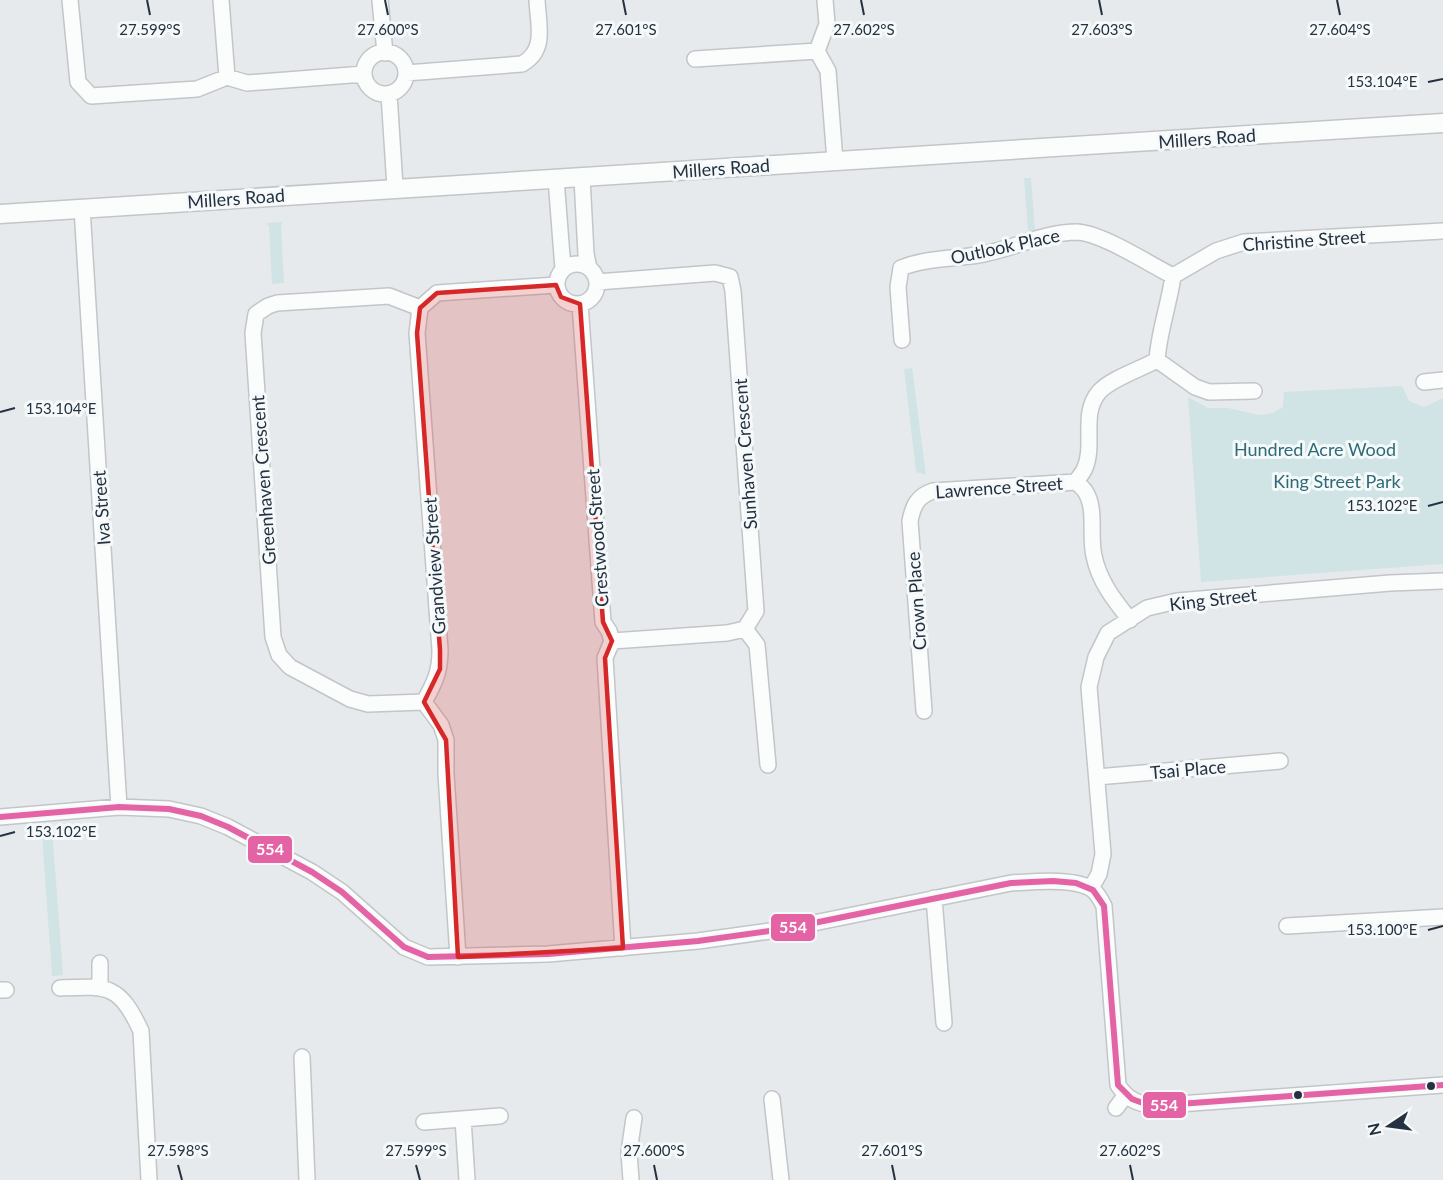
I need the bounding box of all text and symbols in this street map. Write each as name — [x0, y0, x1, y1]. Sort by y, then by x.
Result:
text: 27.599°S — [119, 20, 181, 38]
text: 27.600°S — [357, 20, 419, 38]
text: 27.601°S — [595, 20, 657, 38]
text: 27.602°S — [833, 20, 895, 38]
text: 27.603°S — [1071, 20, 1133, 38]
text: 27.604°S — [1309, 20, 1371, 38]
text: 153.104°E — [1347, 72, 1417, 90]
street label: Millers Road — [1157, 124, 1257, 152]
street label: Millers Road — [671, 154, 771, 182]
street label: Millers Road — [186, 184, 286, 212]
street label: Outlook Place — [948, 224, 1062, 268]
street label: Christine Street — [1242, 225, 1367, 255]
street label: Sunhaven Crescent — [729, 377, 761, 530]
street label: Greenhaven Crescent — [246, 394, 280, 566]
text: 153.104°E — [26, 399, 96, 417]
park label: Hundred Acre Wood — [1234, 438, 1396, 460]
street label: Crestwood Street — [581, 468, 613, 608]
street label: Iva Street — [87, 469, 115, 546]
park label: King Street Park — [1273, 470, 1402, 492]
street label: Lawrence Street — [934, 472, 1064, 502]
street label: Grandview Street — [418, 496, 450, 635]
text: 153.102°E — [1347, 496, 1417, 514]
street label: Crown Place — [902, 551, 930, 651]
street label: King Street — [1168, 583, 1258, 615]
street label: Tsai Place — [1149, 755, 1227, 783]
text: 153.102°E — [26, 822, 96, 840]
line badge: 554 — [247, 835, 293, 864]
text: 554 — [256, 839, 284, 858]
line badge: 554 — [770, 913, 816, 942]
text: 554 — [779, 917, 807, 936]
text: 153.100°E — [1347, 920, 1417, 938]
unlabelled marker — [1425, 1080, 1437, 1092]
unlabelled marker — [1292, 1089, 1304, 1101]
line badge: 554 — [1142, 1091, 1187, 1119]
text: 554 — [1150, 1095, 1178, 1114]
north arrow — [1359, 1096, 1419, 1156]
text: N — [1363, 1121, 1385, 1138]
text: 27.598°S — [147, 1141, 209, 1159]
text: 27.599°S — [385, 1141, 447, 1159]
text: 27.600°S — [623, 1141, 685, 1159]
text: 27.601°S — [861, 1141, 923, 1159]
text: 27.602°S — [1099, 1141, 1161, 1159]

